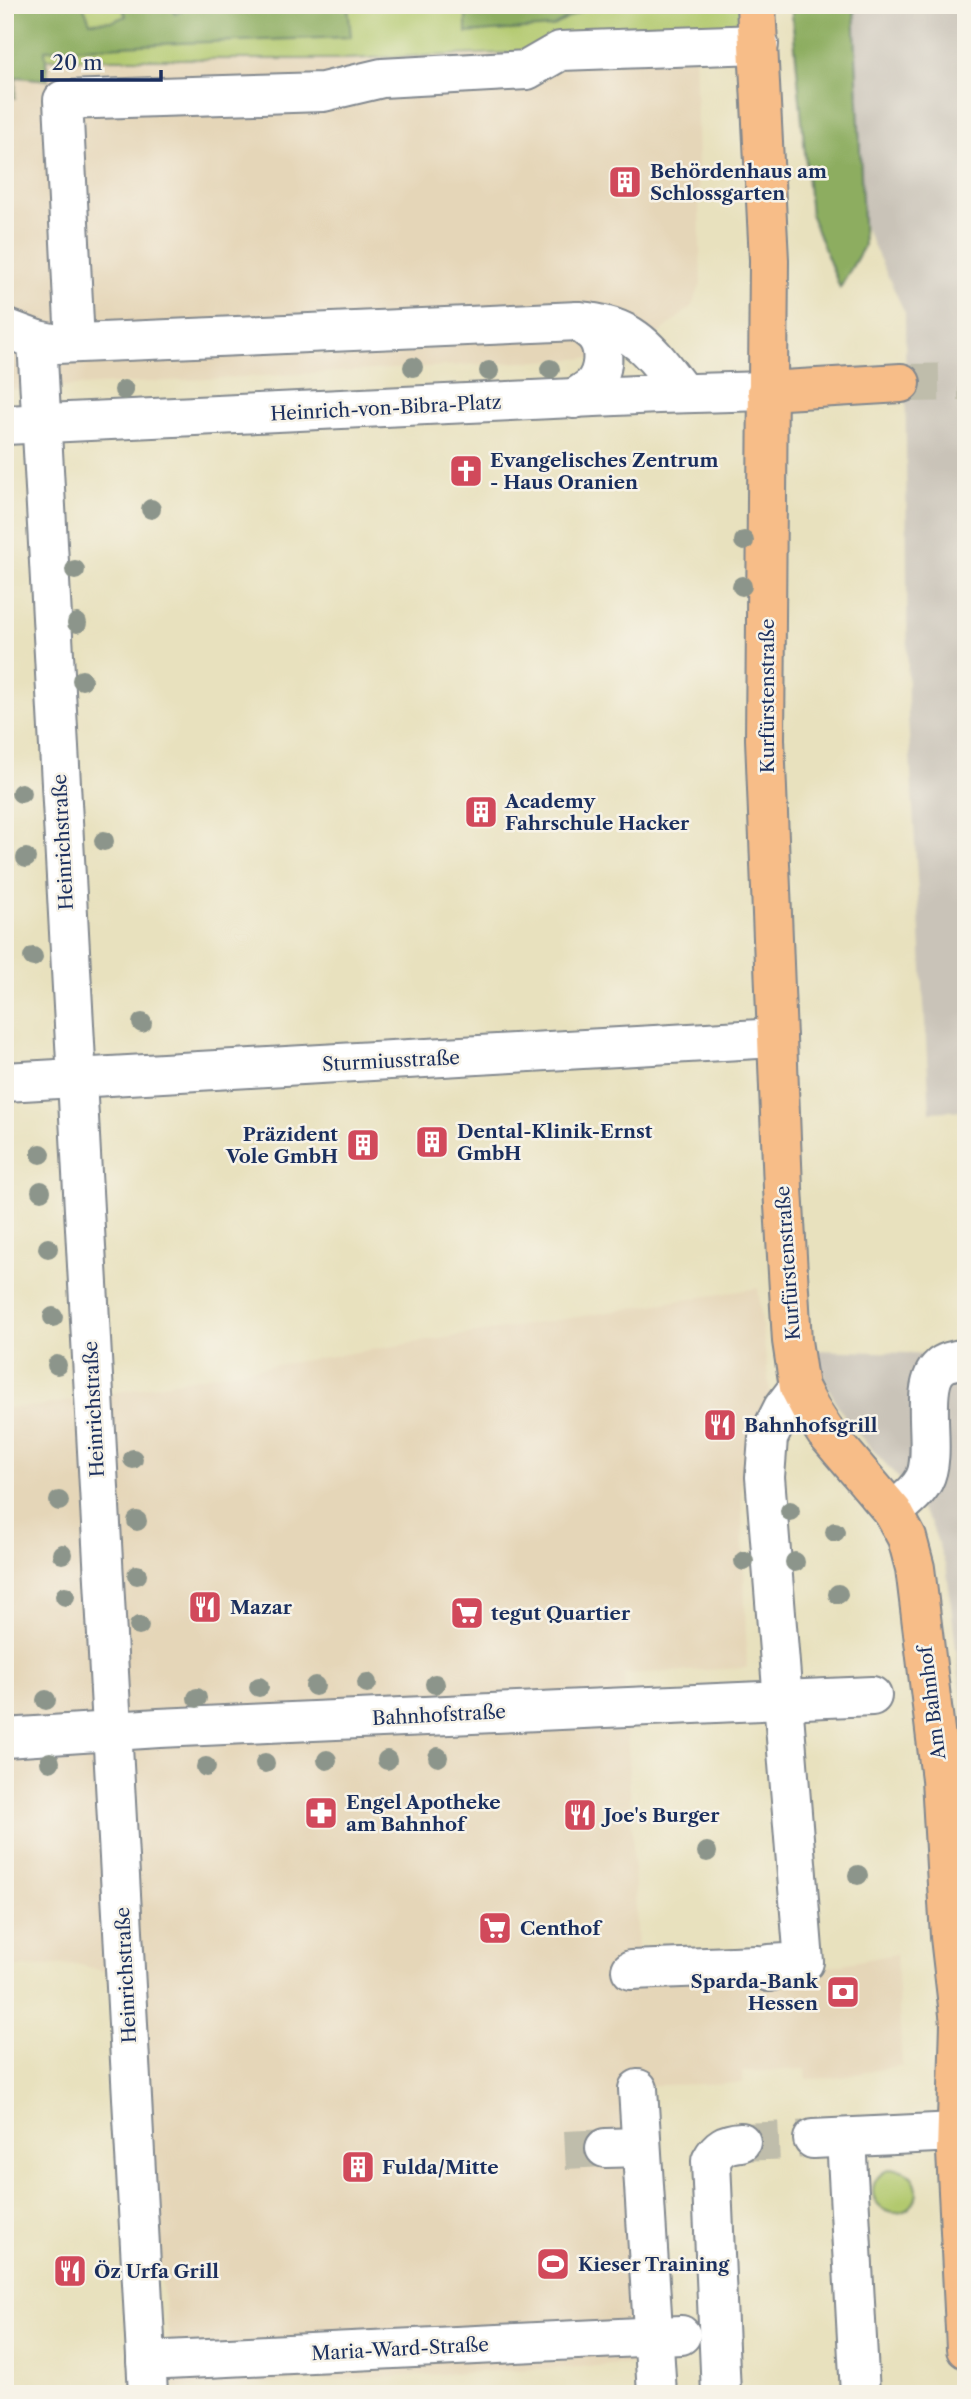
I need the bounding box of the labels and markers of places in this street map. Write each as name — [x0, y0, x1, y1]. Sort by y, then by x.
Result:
place label: Behördenhaus am Schlossgarten — [650, 160, 827, 205]
building icon: Behördenhaus am Schlossgarten — [606, 163, 644, 201]
place label: Evangelisches Zentrum - Haus Oranien — [490, 449, 718, 494]
church icon: Evangelisches Zentrum - Haus Oranien — [447, 452, 485, 490]
place label: Academy Fahrschule Hacker — [504, 790, 690, 835]
building icon: Academy Fahrschule Hacker — [462, 793, 500, 831]
place label: Dental-Klinik-Ernst GmbH — [457, 1120, 653, 1165]
place label: Präzident Vole GmbH — [225, 1123, 338, 1168]
building icon: Dental-Klinik-Ernst GmbH — [413, 1123, 451, 1161]
building icon: Präzident Vole GmbH — [344, 1126, 382, 1164]
restaurant icon: Bahnhofsgrill — [701, 1406, 739, 1444]
place label: Bahnhofsgrill — [744, 1414, 878, 1437]
restaurant icon: Mazar — [186, 1588, 224, 1626]
supermarket icon: tegut Quartier — [448, 1594, 486, 1632]
place label: Mazar — [230, 1596, 293, 1619]
place label: tegut Quartier — [491, 1602, 631, 1625]
place label: Engel Apotheke am Bahnhof — [346, 1791, 501, 1836]
pharmacy icon: Engel Apotheke am Bahnhof — [302, 1794, 340, 1832]
restaurant icon: Joe's Burger — [561, 1796, 599, 1834]
place label: Joe's Burger — [601, 1804, 720, 1827]
supermarket icon: Centhof — [476, 1909, 514, 1947]
place label: Centhof — [520, 1917, 603, 1940]
place label: Sparda-Bank Hessen — [691, 1970, 818, 2015]
bank icon: Sparda-Bank Hessen — [824, 1973, 862, 2011]
building icon: Fulda/Mitte — [339, 2148, 377, 2186]
place label: Fulda/Mitte — [382, 2156, 498, 2179]
sports icon: Kieser Training — [534, 2245, 572, 2283]
restaurant icon: Öz Urfa Grill — [51, 2252, 89, 2290]
place label: Kieser Training — [578, 2253, 730, 2276]
place label: Öz Urfa Grill — [94, 2260, 219, 2283]

